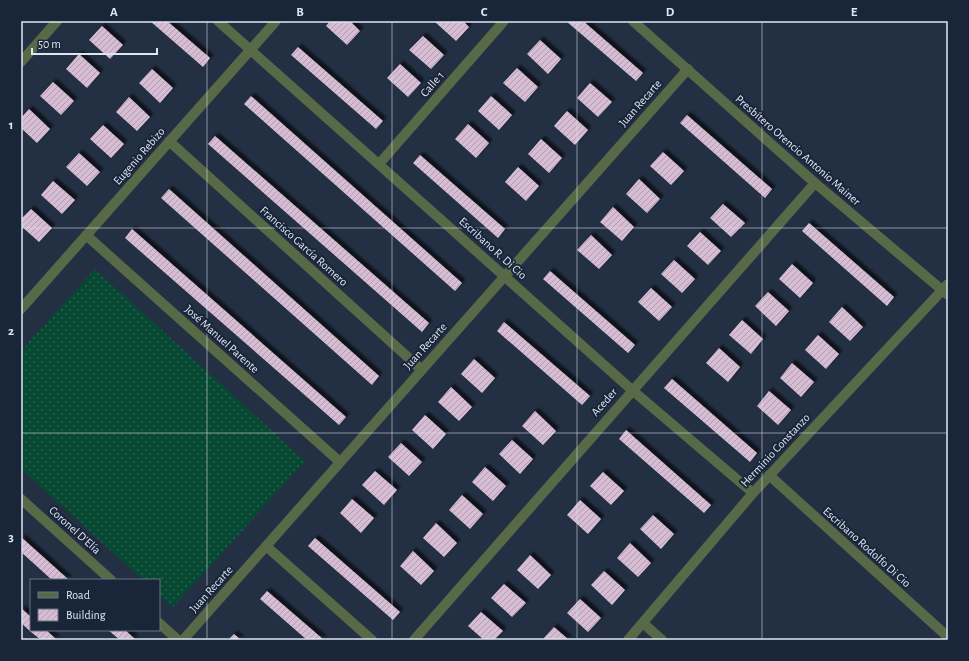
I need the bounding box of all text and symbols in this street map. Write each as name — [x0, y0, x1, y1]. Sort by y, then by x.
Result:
text: A — [110, 6, 118, 19]
text: B — [296, 6, 304, 19]
text: C — [481, 6, 488, 19]
text: D — [666, 6, 675, 19]
text: E — [851, 6, 858, 19]
scale bar — [32, 30, 157, 56]
text: 50 m — [38, 38, 61, 50]
street label: Calle 1 — [418, 69, 446, 99]
street label: Juan Recarte — [616, 77, 664, 129]
street label: Presbítero Orencio Antonio Mainer — [733, 93, 863, 208]
text: 1 — [9, 119, 13, 132]
street label: Eugenio Rebizo — [111, 125, 167, 187]
street label: Francisco García Romero — [258, 204, 350, 288]
street label: Escribano R. Di Cio — [457, 215, 529, 281]
street label: José Manuel Parente — [183, 303, 261, 375]
street label: Juan Recarte — [401, 320, 449, 372]
text: 2 — [8, 325, 14, 338]
street label: Aceder — [589, 386, 619, 418]
street label: Herminio Constanzo — [738, 411, 812, 489]
street label: Coronel D'Elía — [47, 504, 103, 556]
street label: Escribano Rodolfo Di Cio — [821, 505, 913, 589]
text: 3 — [8, 531, 14, 544]
street label: Juan Recarte — [187, 563, 235, 615]
legend — [30, 579, 160, 631]
text: Road — [66, 589, 90, 601]
text: Building — [66, 609, 106, 621]

